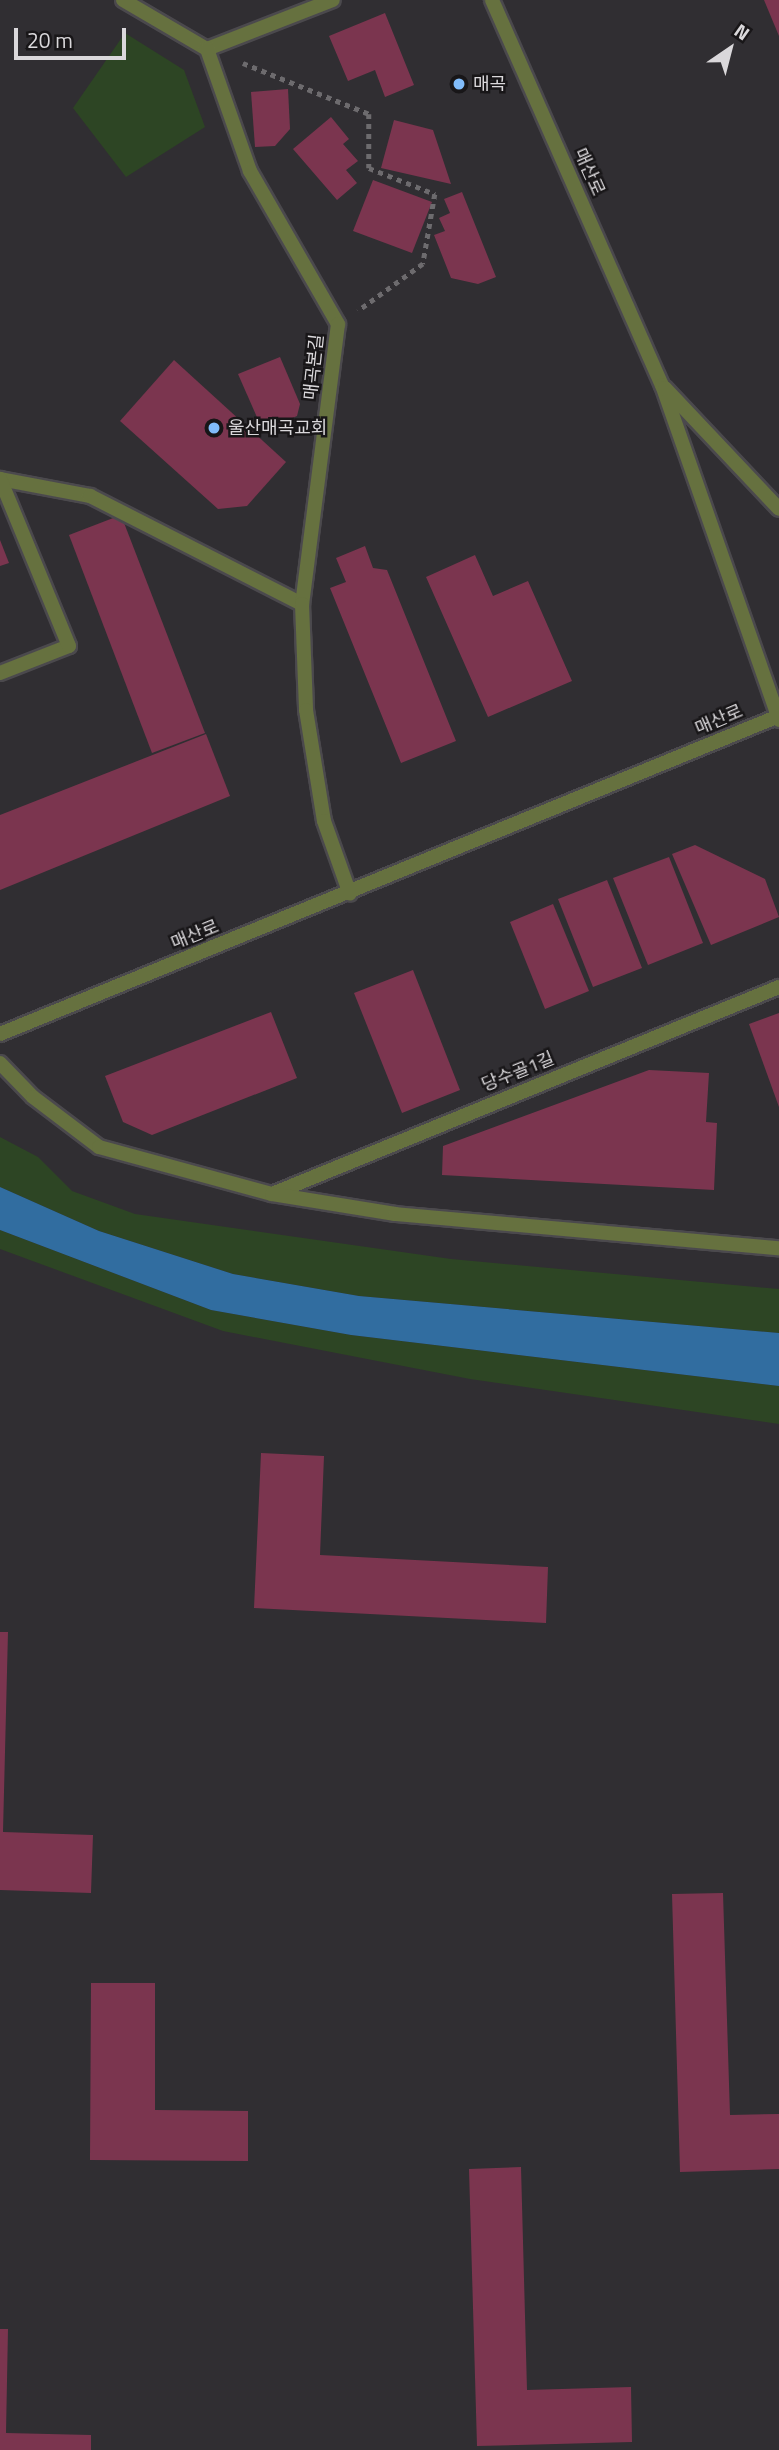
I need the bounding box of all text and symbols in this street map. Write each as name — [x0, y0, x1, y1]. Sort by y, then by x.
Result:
scale bar — [18, 14, 130, 58]
north arrow — [695, 14, 765, 84]
text: N — [729, 16, 756, 47]
text: 20 m — [27, 24, 73, 56]
place label: 매곡 — [473, 73, 506, 95]
marker: 매곡 — [451, 76, 467, 92]
street label: 매산로 — [569, 145, 609, 199]
street label: 매곡본길 — [300, 333, 328, 401]
place label: 울산매곡교회 — [228, 417, 327, 439]
marker: 울산매곡교회 — [206, 420, 222, 436]
street label: 매산로 — [692, 700, 746, 740]
street label: 매산로 — [168, 916, 222, 954]
street label: 당수골1길 — [479, 1048, 557, 1096]

